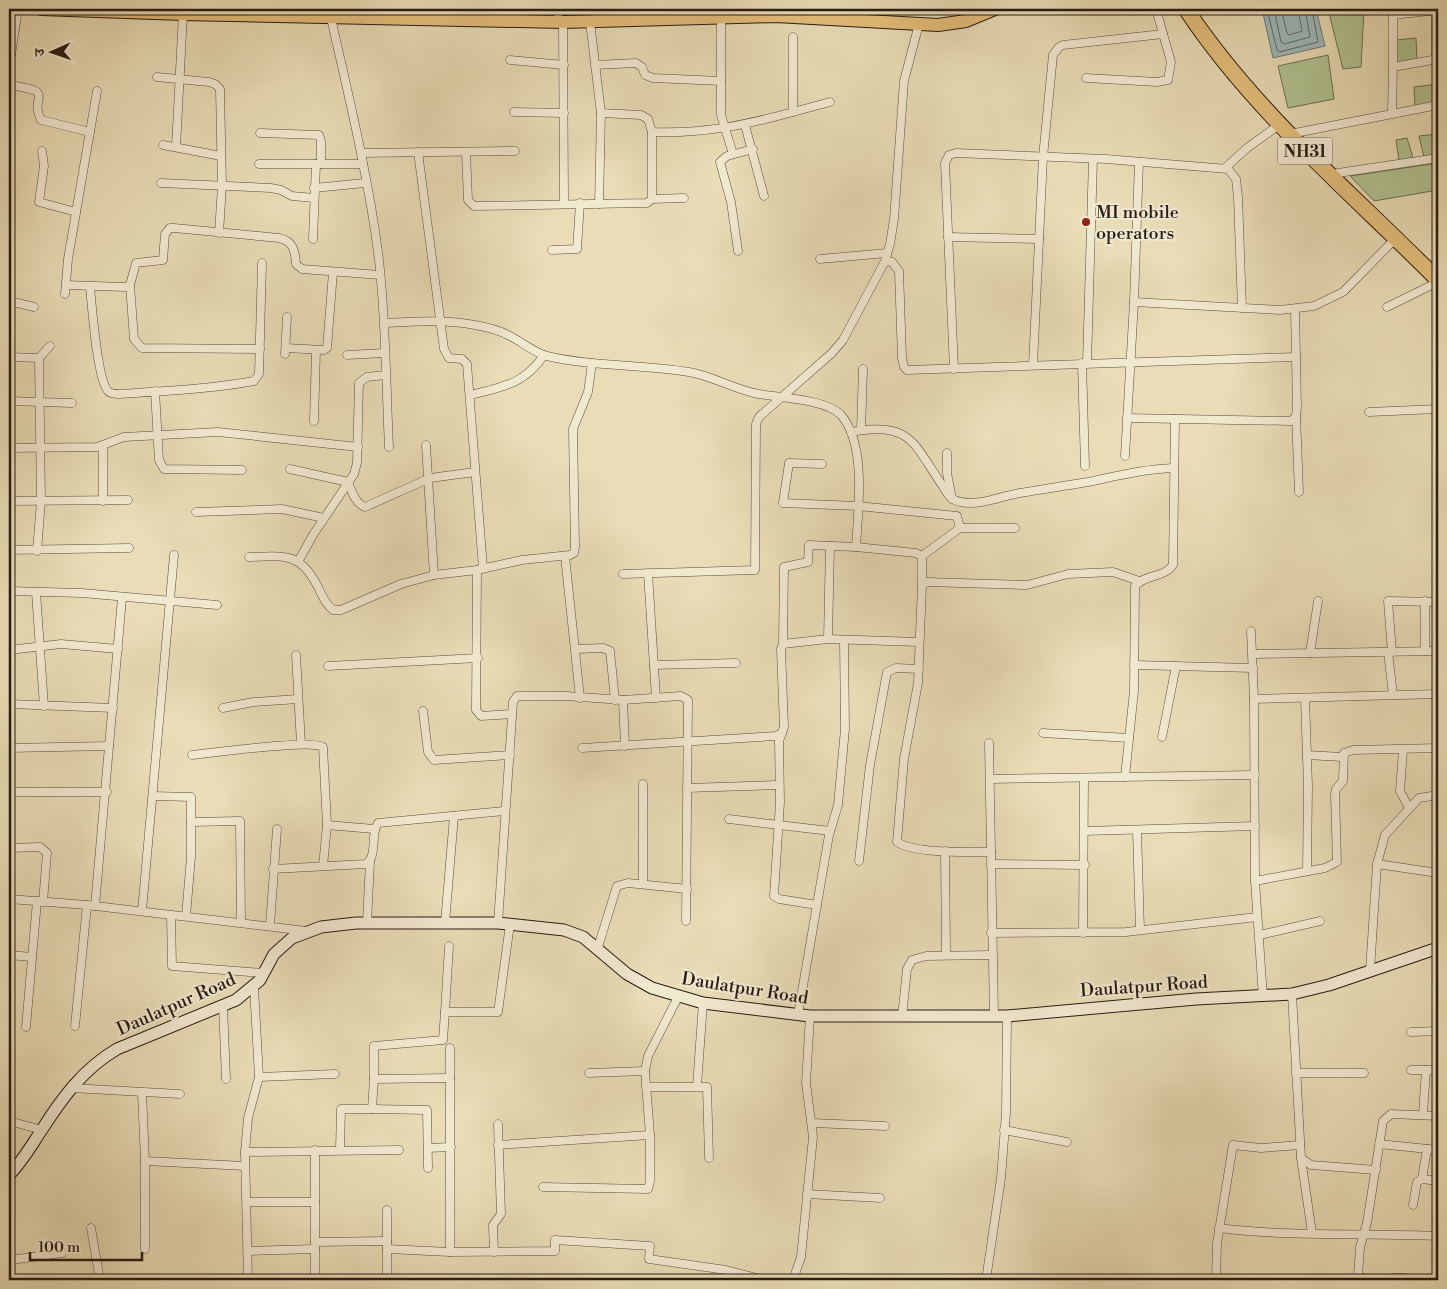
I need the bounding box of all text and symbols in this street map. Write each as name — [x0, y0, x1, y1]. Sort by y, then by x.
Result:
north arrow — [28, 28, 78, 78]
text: उ — [31, 48, 49, 57]
road number: NH31 — [1278, 138, 1332, 164]
place label: MI mobile operators — [1096, 201, 1179, 245]
marker: MI mobile operators — [1080, 216, 1092, 228]
street label: Daulatpur Road — [680, 967, 811, 1010]
street label: Daulatpur Road — [113, 968, 240, 1041]
street label: Daulatpur Road — [1079, 971, 1209, 1002]
scale bar — [30, 1229, 142, 1261]
text: 100 m — [38, 1238, 80, 1257]

